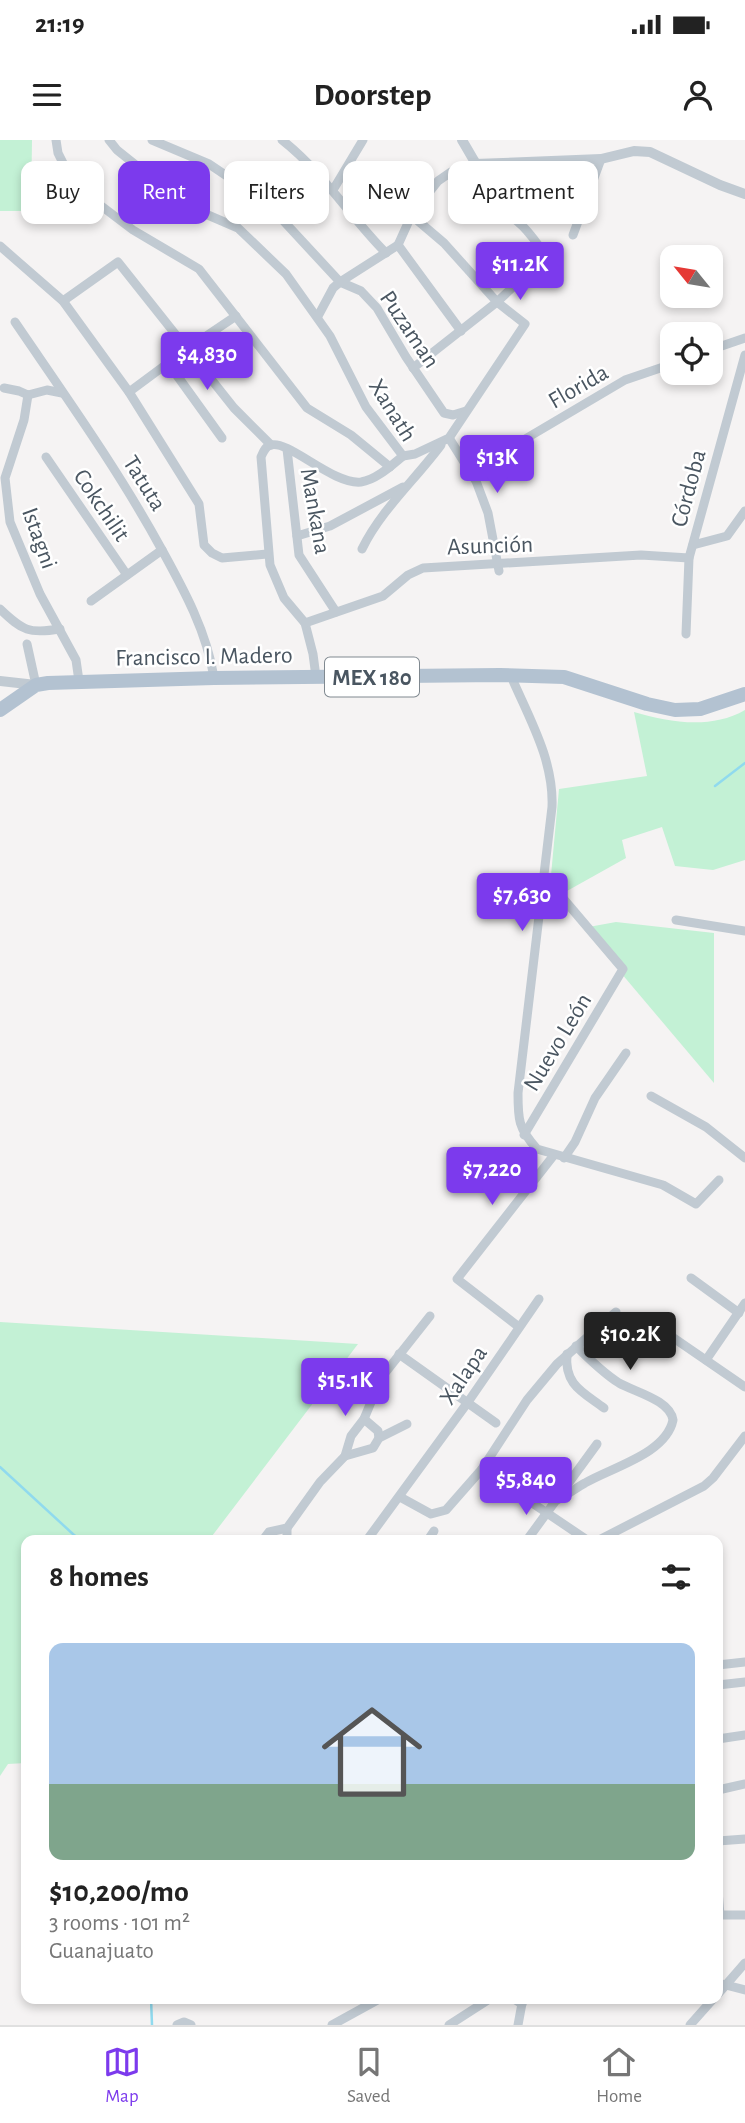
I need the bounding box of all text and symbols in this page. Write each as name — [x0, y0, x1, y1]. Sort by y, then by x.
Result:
text: 21:19 — [35, 11, 84, 37]
icon: menu — [28, 76, 66, 114]
icon: person — [679, 76, 717, 114]
text: Doorstep — [314, 79, 431, 111]
chip: Buy — [21, 161, 104, 224]
chip: Rent — [118, 161, 210, 224]
chip: Filters — [224, 161, 329, 224]
chip: New — [343, 161, 434, 224]
chip: Apartment — [448, 161, 598, 224]
pin: $11.2K — [463, 242, 577, 302]
north arrow — [660, 245, 723, 308]
map controls — [660, 245, 723, 385]
text: $11.2K — [492, 253, 548, 276]
street label: Puzaman — [375, 287, 444, 373]
button: locate — [660, 322, 723, 385]
pin: $4,830 — [150, 332, 264, 392]
text: $4,830 — [177, 343, 237, 366]
street label: Florida — [544, 360, 613, 413]
street label: Xanath — [364, 375, 420, 446]
pin: $13K — [456, 436, 538, 495]
text: $13K — [476, 446, 518, 469]
street label: Córdoba — [667, 447, 711, 529]
street label: Tatuta — [118, 452, 170, 515]
street label: Cokchilit — [69, 465, 134, 546]
street label: Mankana — [296, 466, 334, 556]
street label: Istagni — [17, 504, 61, 572]
street label: Asunción — [447, 533, 533, 559]
street label: Francisco I. Madero — [115, 643, 293, 671]
road number: MEX 180 — [325, 657, 419, 696]
pin: $7,630 — [465, 874, 579, 933]
text: $7,630 — [493, 884, 551, 907]
street label: Nuevo León — [519, 989, 596, 1096]
pin: $7,220 — [435, 1147, 549, 1207]
text: $7,220 — [462, 1158, 522, 1181]
pin: $10.2K — [573, 1312, 687, 1372]
text: $10.2K — [600, 1323, 660, 1346]
street label: Xalapa — [436, 1342, 492, 1409]
pin: $15.1K — [288, 1358, 402, 1418]
text: $15.1K — [317, 1369, 373, 1392]
pin: $5,840 — [469, 1458, 583, 1517]
text: $5,840 — [496, 1468, 556, 1491]
icon: filters — [657, 1558, 695, 1596]
text: 8 homes — [49, 1562, 149, 1592]
icon: home — [309, 1689, 435, 1815]
text: $10,200/mo — [49, 1877, 189, 1907]
text: 3 rooms · 101 m² — [49, 1912, 190, 1935]
text: Guanajuato — [49, 1940, 154, 1963]
tab: Map — [103, 2043, 141, 2108]
tab: Saved — [347, 2043, 390, 2108]
tab: Home — [596, 2043, 642, 2108]

